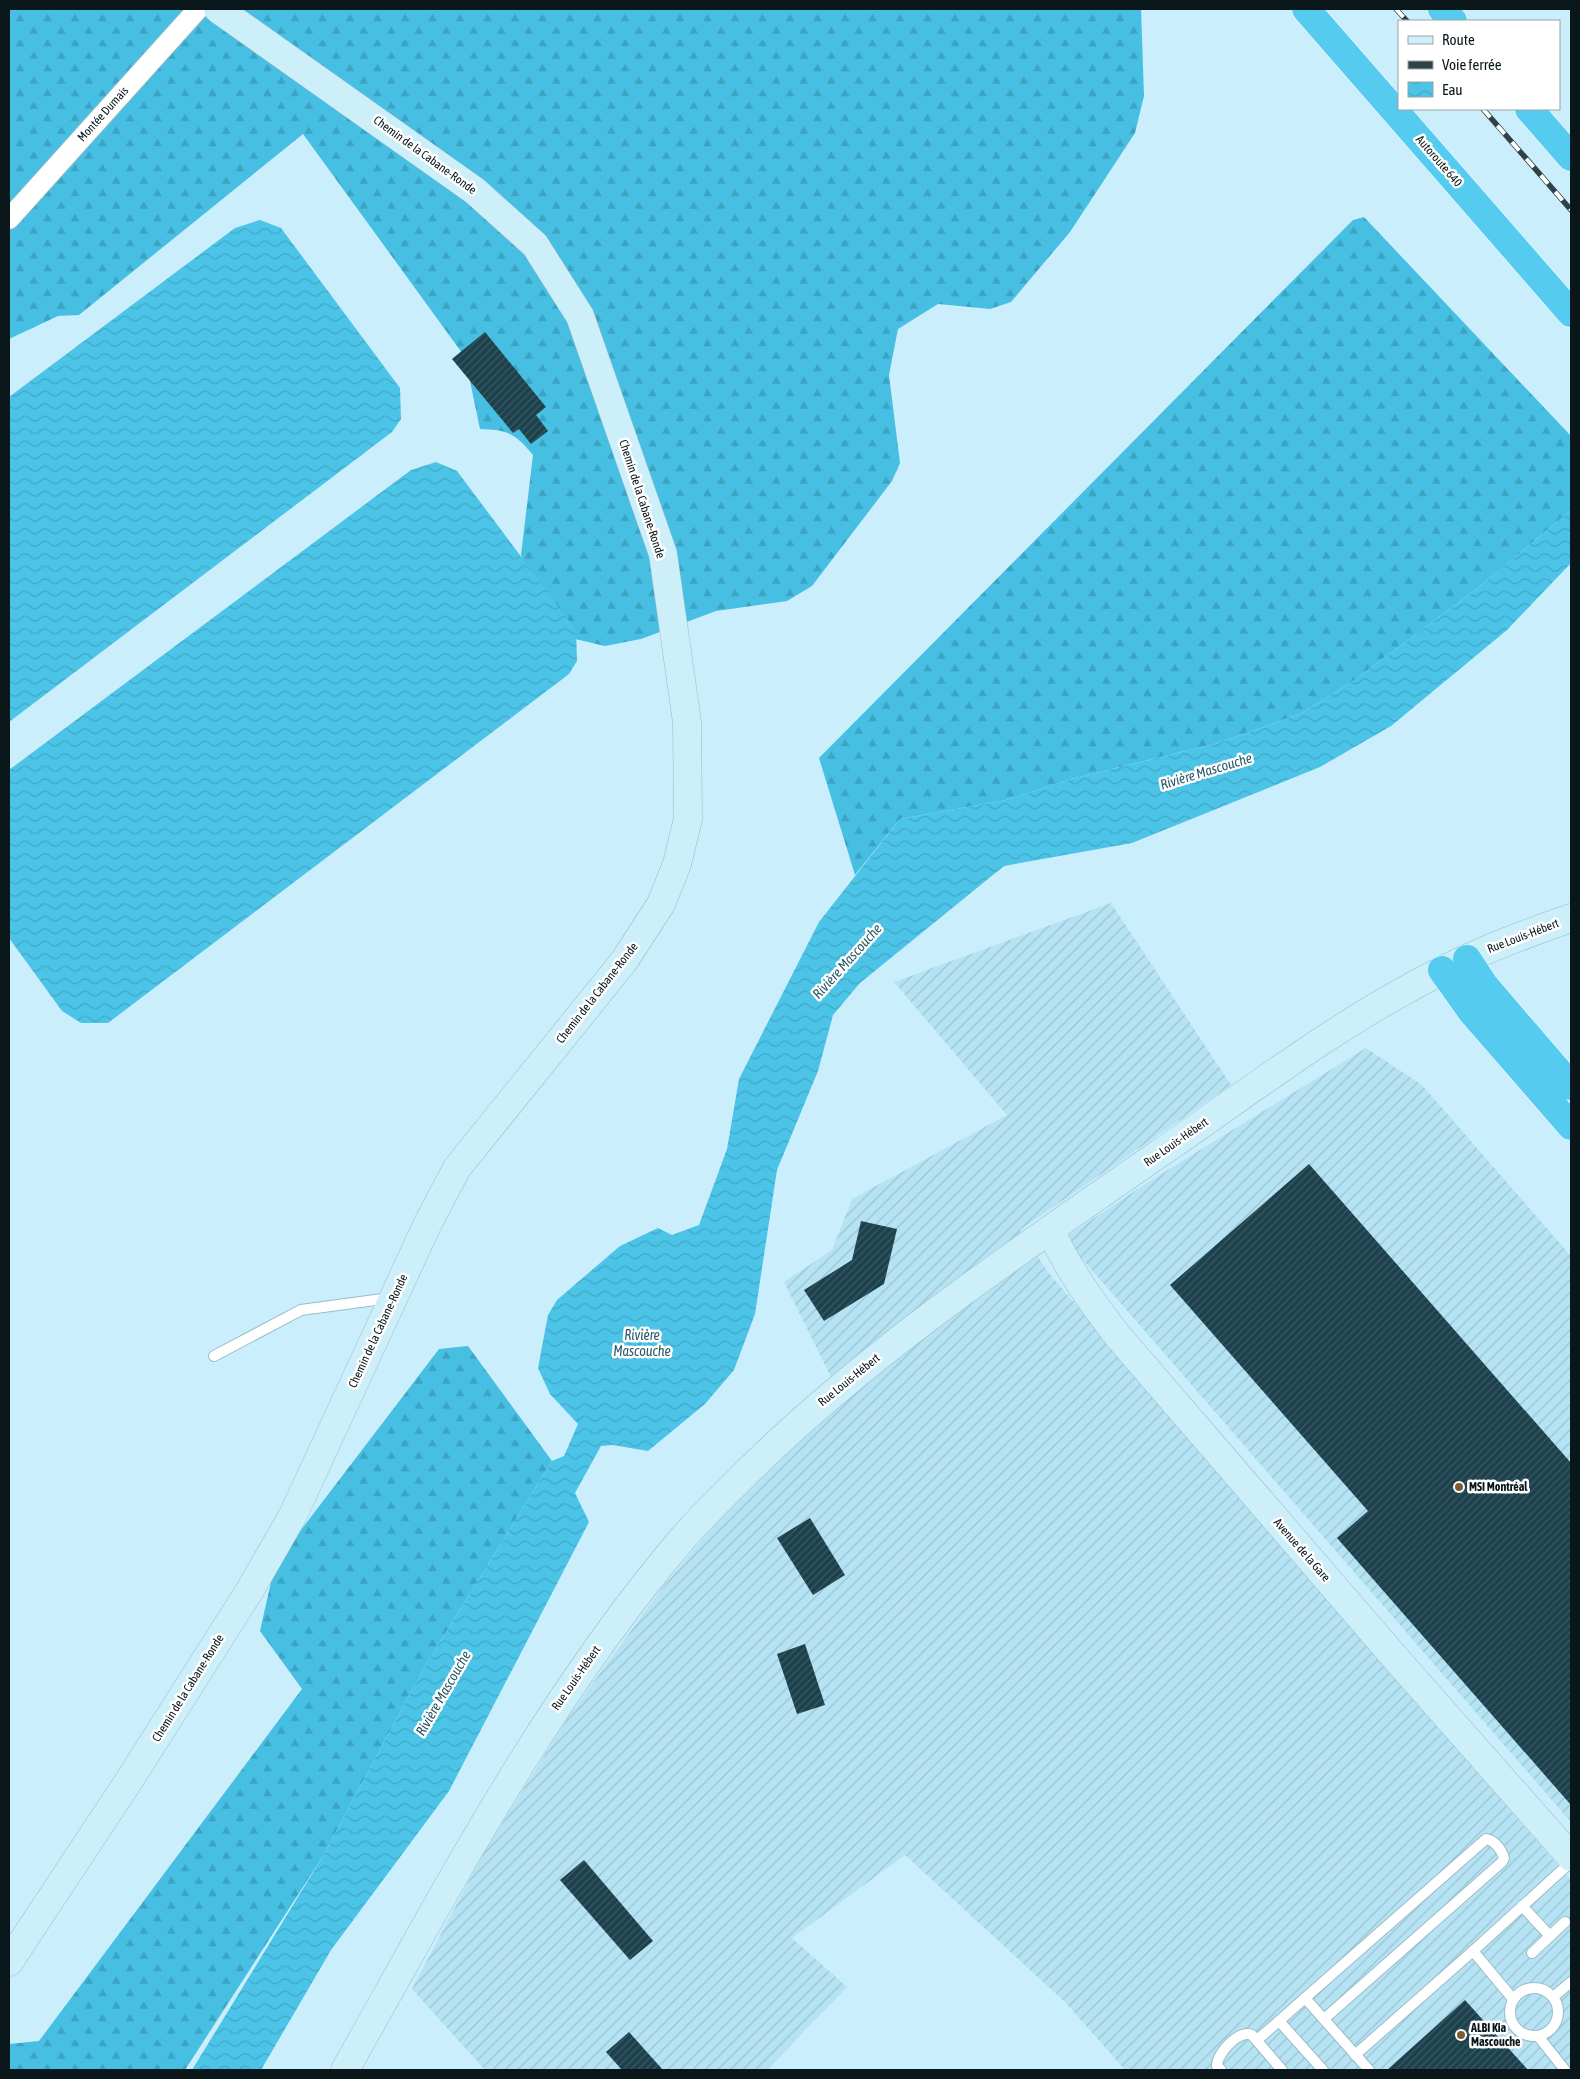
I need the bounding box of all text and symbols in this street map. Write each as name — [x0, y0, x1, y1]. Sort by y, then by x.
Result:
legend — [1398, 20, 1560, 110]
text: Route — [1442, 31, 1475, 48]
text: Voie ferrée — [1442, 56, 1502, 73]
text: Eau — [1442, 81, 1463, 98]
street label: Montée Dumais — [75, 84, 131, 144]
street label: Chemin de la Cabane-Ronde — [371, 113, 479, 197]
street label: Autoroute 640 — [1413, 133, 1465, 190]
street label: Chemin de la Cabane-Ronde — [616, 438, 668, 560]
water label: Rivière Mascouche — [1158, 749, 1254, 793]
street label: Rue Louis-Hébert — [1485, 916, 1561, 956]
water label: Rivière Mascouche — [809, 920, 885, 1002]
street label: Chemin de la Cabane-Ronde — [553, 940, 641, 1046]
street label: Rue Louis-Hébert — [1141, 1114, 1211, 1169]
street label: Chemin de la Cabane-Ronde — [345, 1272, 411, 1390]
water label: Rivière Mascouche — [613, 1327, 671, 1359]
street label: Rue Louis-Hébert — [815, 1350, 883, 1409]
place label: MSI Montréal — [1469, 1480, 1528, 1494]
marker: MSI Montréal — [1453, 1481, 1465, 1493]
street label: Avenue de la Gare — [1271, 1516, 1333, 1584]
street label: Chemin de la Cabane-Ronde — [149, 1632, 227, 1744]
street label: Rue Louis-Hébert — [549, 1643, 604, 1713]
water label: Rivière Mascouche — [412, 1648, 474, 1738]
place label: ALBI Kia Mascouche — [1470, 2021, 1521, 2049]
marker: ALBI Kia Mascouche — [1455, 2029, 1467, 2041]

